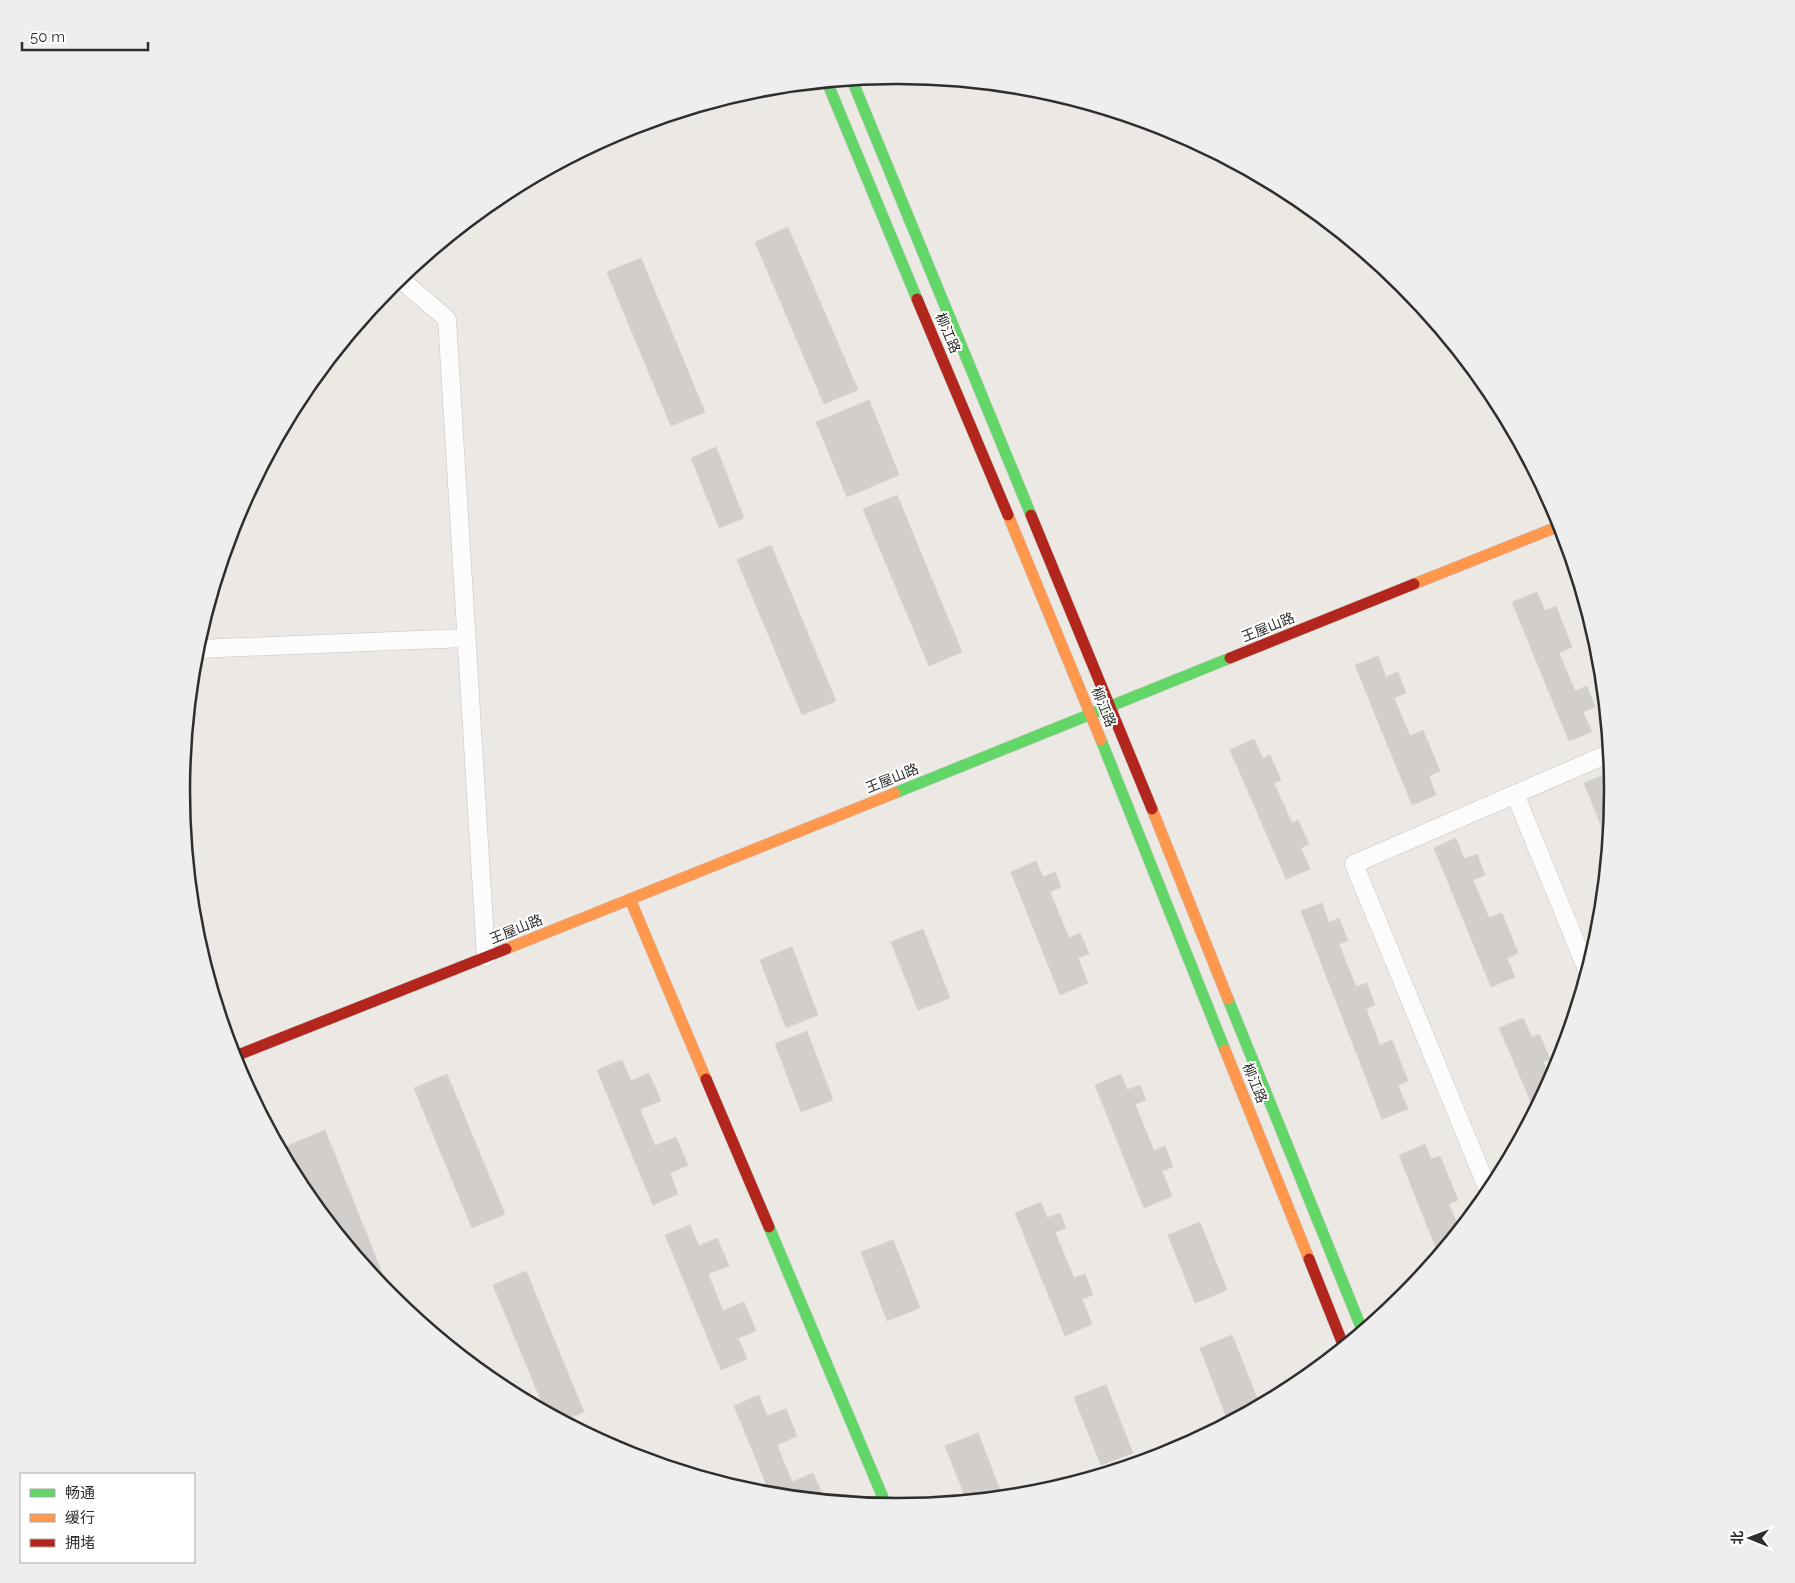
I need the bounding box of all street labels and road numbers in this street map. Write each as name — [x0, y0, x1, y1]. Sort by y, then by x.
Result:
street label: 柳江路 — [932, 311, 964, 355]
street label: 王屋山路 — [1239, 609, 1297, 645]
street label: 柳江路 — [1089, 685, 1119, 729]
street label: 王屋山路 — [863, 760, 921, 796]
street label: 王屋山路 — [487, 911, 545, 947]
street label: 柳江路 — [1240, 1061, 1270, 1105]

